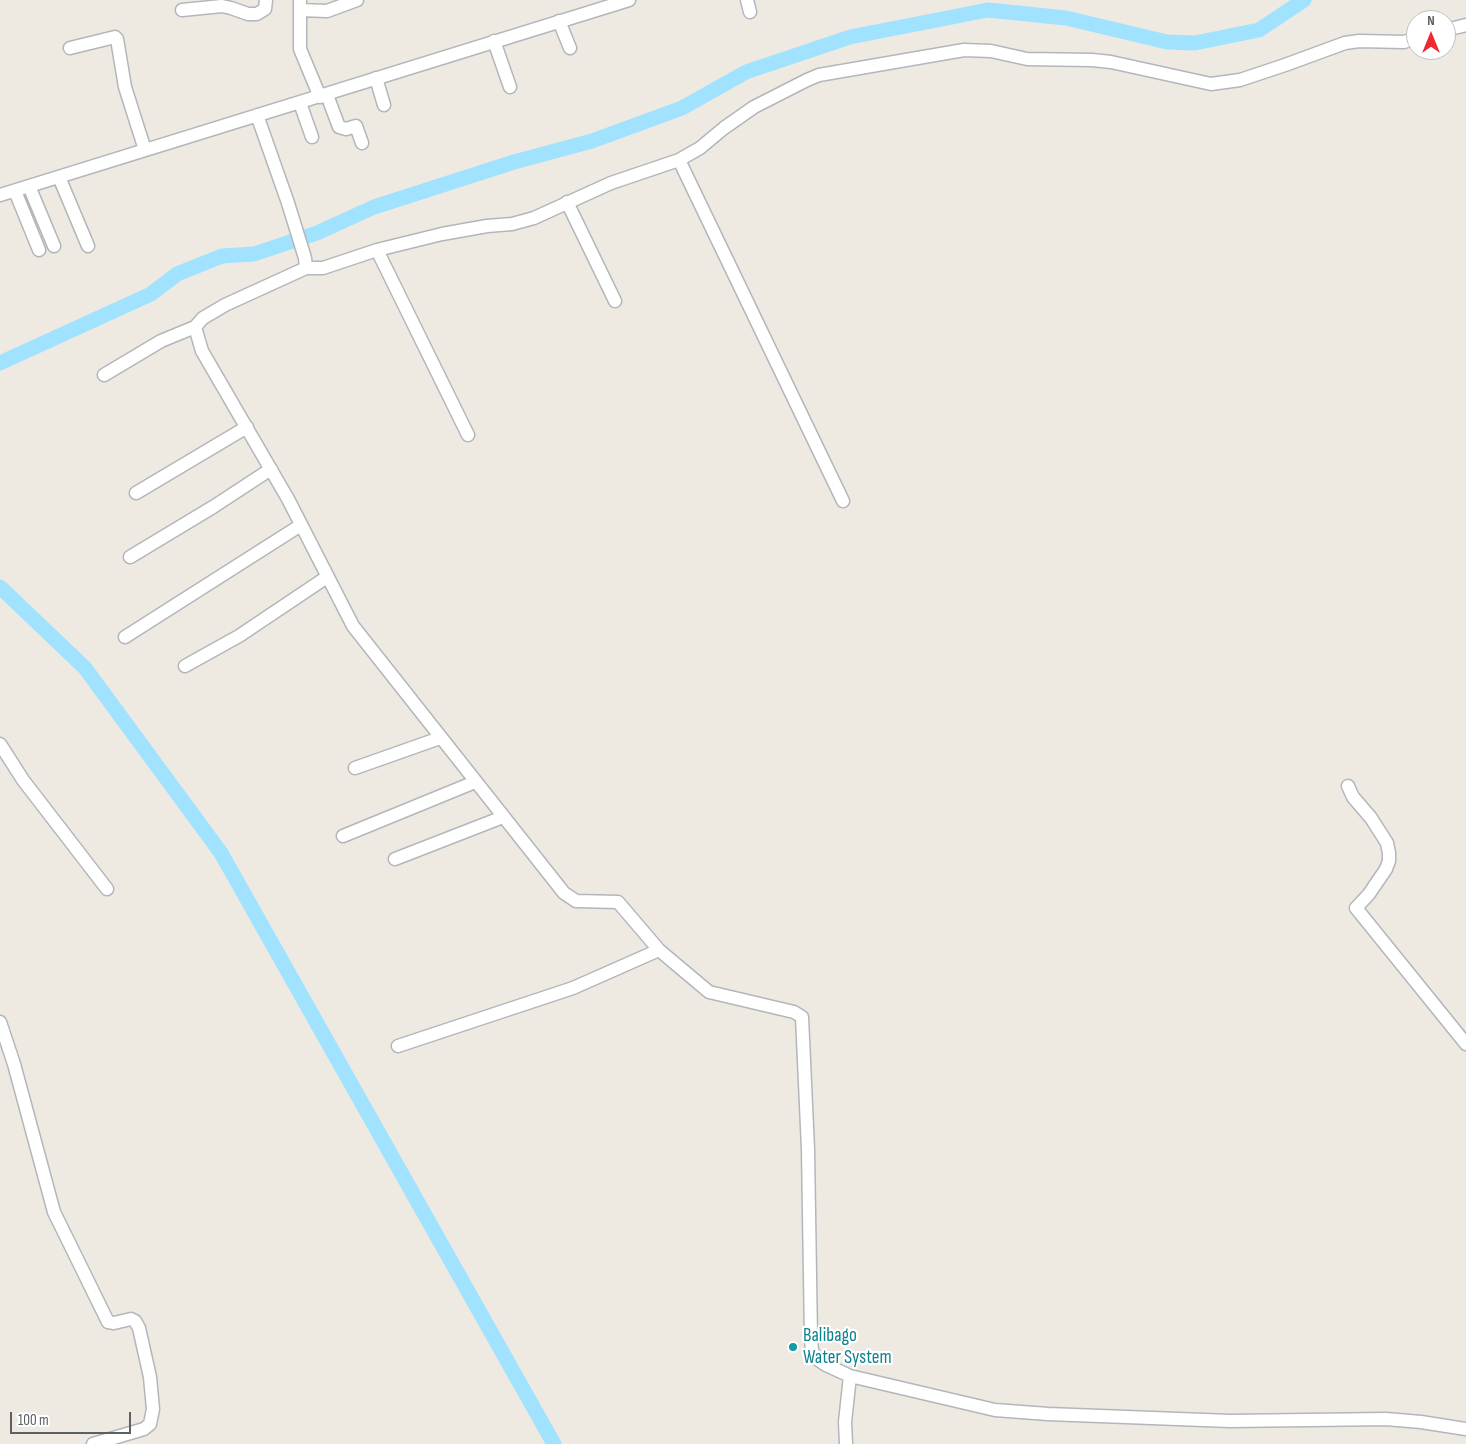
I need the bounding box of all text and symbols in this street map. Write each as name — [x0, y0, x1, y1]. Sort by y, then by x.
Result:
north arrow — [1406, 10, 1456, 60]
text: N — [1427, 12, 1435, 29]
place label: Balibago Water System — [803, 1325, 892, 1369]
marker: Balibago Water System — [787, 1341, 799, 1353]
scale bar — [12, 1402, 134, 1434]
text: 100 m — [18, 1411, 49, 1430]

